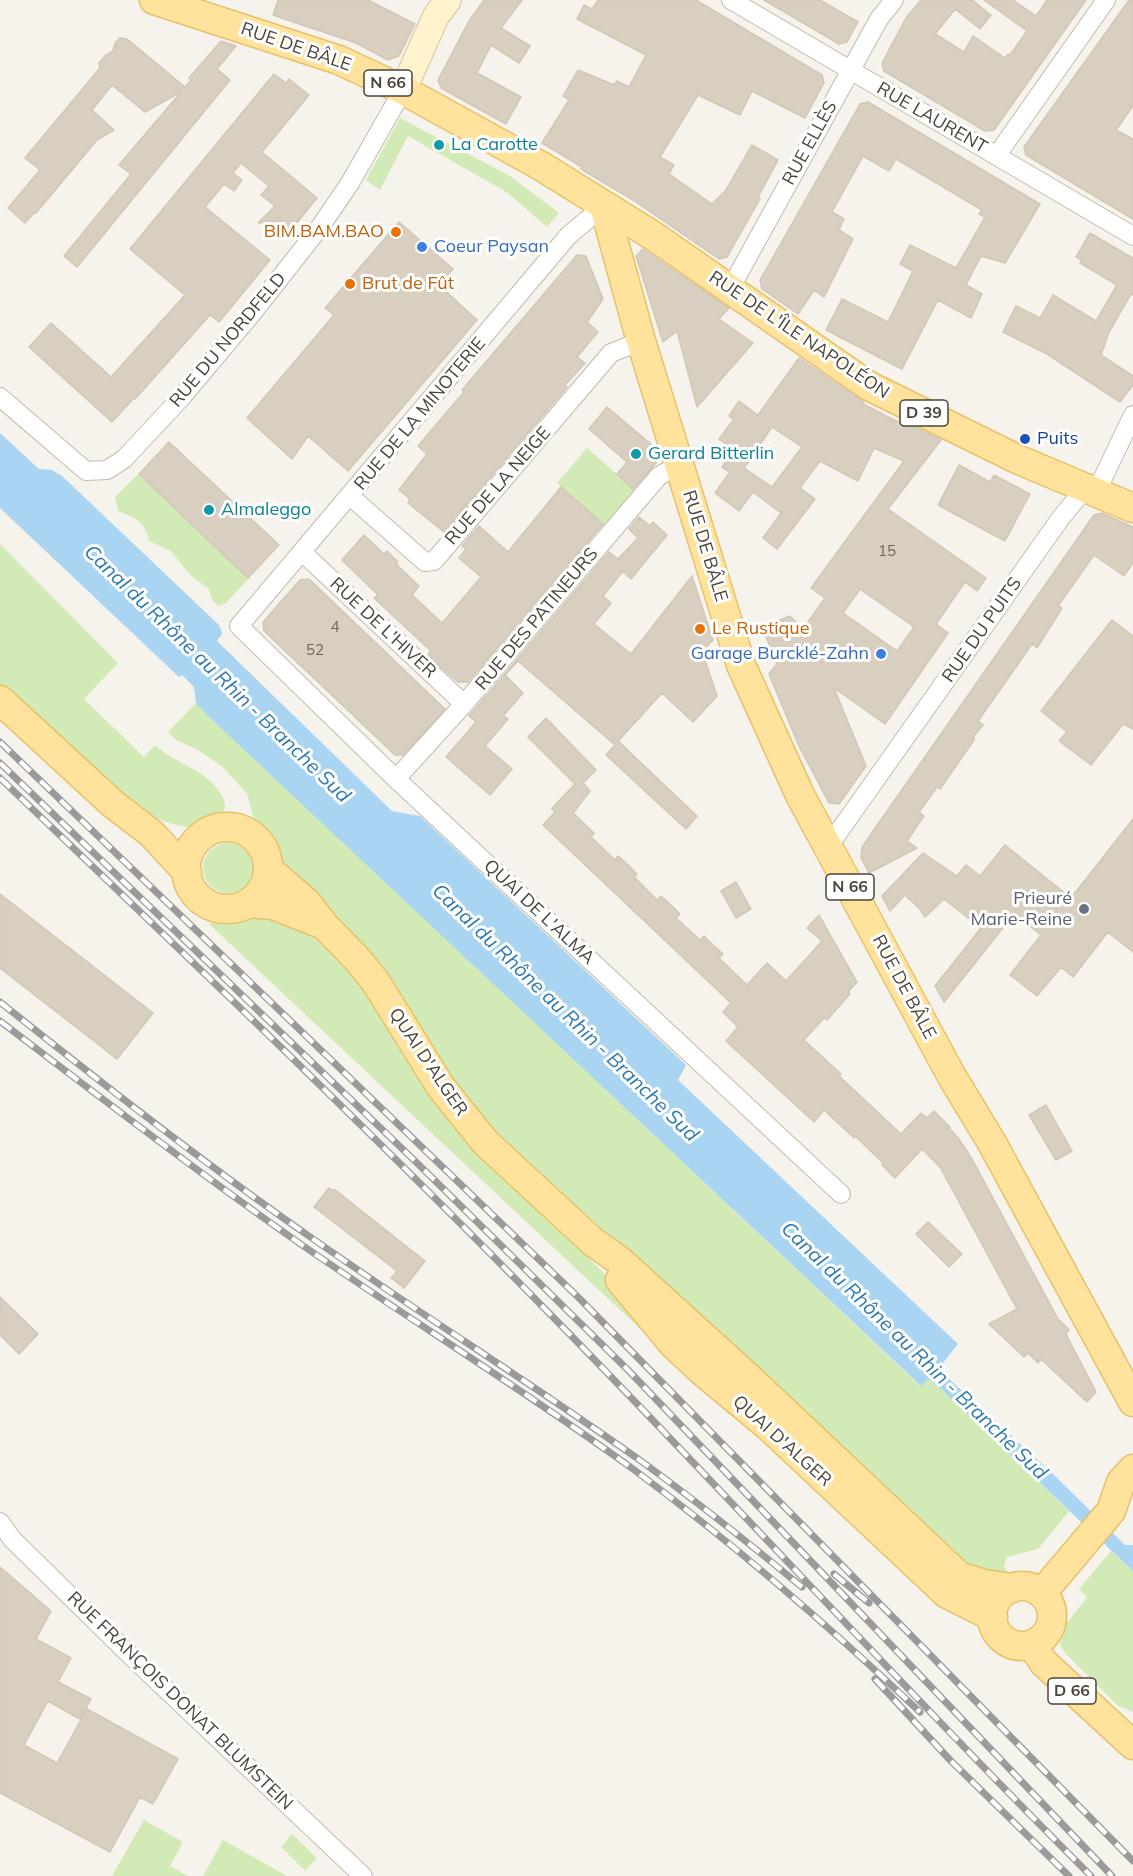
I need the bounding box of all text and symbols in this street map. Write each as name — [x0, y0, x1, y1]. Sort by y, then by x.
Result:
street label: RUE DE BÂLE — [238, 18, 354, 76]
road number: N 66 — [364, 70, 412, 96]
street label: RUE LAURENT — [873, 78, 991, 158]
street label: RUE ELLÈS — [778, 97, 842, 189]
place label: La Carotte — [451, 134, 538, 156]
marker: La Carotte — [432, 138, 446, 152]
place label: BIM.BAM.BAO — [264, 221, 384, 243]
marker: BIM.BAM.BAO — [389, 225, 403, 239]
place label: Coeur Paysan — [434, 236, 549, 258]
marker: Coeur Paysan — [415, 240, 429, 254]
street label: RUE DE L'ÎLE NAPOLÉON — [705, 266, 893, 404]
street label: RUE DU NORDFELD — [165, 268, 291, 412]
place label: Brut de Fût — [362, 273, 454, 295]
marker: Brut de Fût — [343, 277, 357, 291]
street label: RUE DE LA MINOTERIE — [350, 333, 490, 495]
road number: D 39 — [900, 400, 948, 426]
street label: RUE DE LA NEIGE — [441, 423, 555, 549]
place label: Puits — [1037, 428, 1079, 450]
marker: Puits — [1018, 432, 1032, 446]
place label: Gerard Bitterlin — [648, 443, 774, 465]
marker: Gerard Bitterlin — [629, 447, 643, 461]
street label: RUE DE BÂLE — [678, 488, 732, 604]
place label: Almaleggo — [221, 499, 311, 521]
marker: Almaleggo — [202, 503, 216, 517]
water label: Canal du Rhône au Rhin - Branche Sud — [79, 540, 355, 808]
house number: 15 — [878, 542, 896, 560]
street label: RUE DES PATINEURS — [471, 543, 603, 695]
street label: RUE DE L'HIVER — [325, 573, 441, 683]
street label: RUE DU PUITS — [938, 573, 1026, 687]
house number: 4 — [331, 618, 339, 636]
place label: Le Rustique — [712, 618, 809, 640]
marker: Le Rustique — [693, 622, 707, 636]
house number: 52 — [306, 641, 324, 659]
place label: Garage Burcklé-Zahn — [691, 643, 869, 665]
marker: Garage Burcklé-Zahn — [874, 647, 888, 661]
street label: QUAI DE L'ALMA — [479, 855, 599, 969]
road number: N 66 — [826, 874, 874, 900]
water label: Canal du Rhône au Rhin - Branche Sud — [427, 879, 703, 1147]
place label: Prieuré Marie-Reine — [971, 888, 1072, 930]
marker: Prieuré Marie-Reine — [1077, 902, 1091, 916]
street label: RUE DE BÂLE — [867, 931, 941, 1043]
street label: QUAI D'ALGER — [384, 1004, 472, 1120]
water label: Canal du Rhône au Rhin - Branche Sud — [776, 1217, 1052, 1485]
street label: QUAI D'ALGER — [728, 1391, 836, 1491]
street label: RUE FRANÇOIS DONAT BLUMSTEIN — [63, 1587, 297, 1815]
road number: D 66 — [1048, 1678, 1096, 1704]

